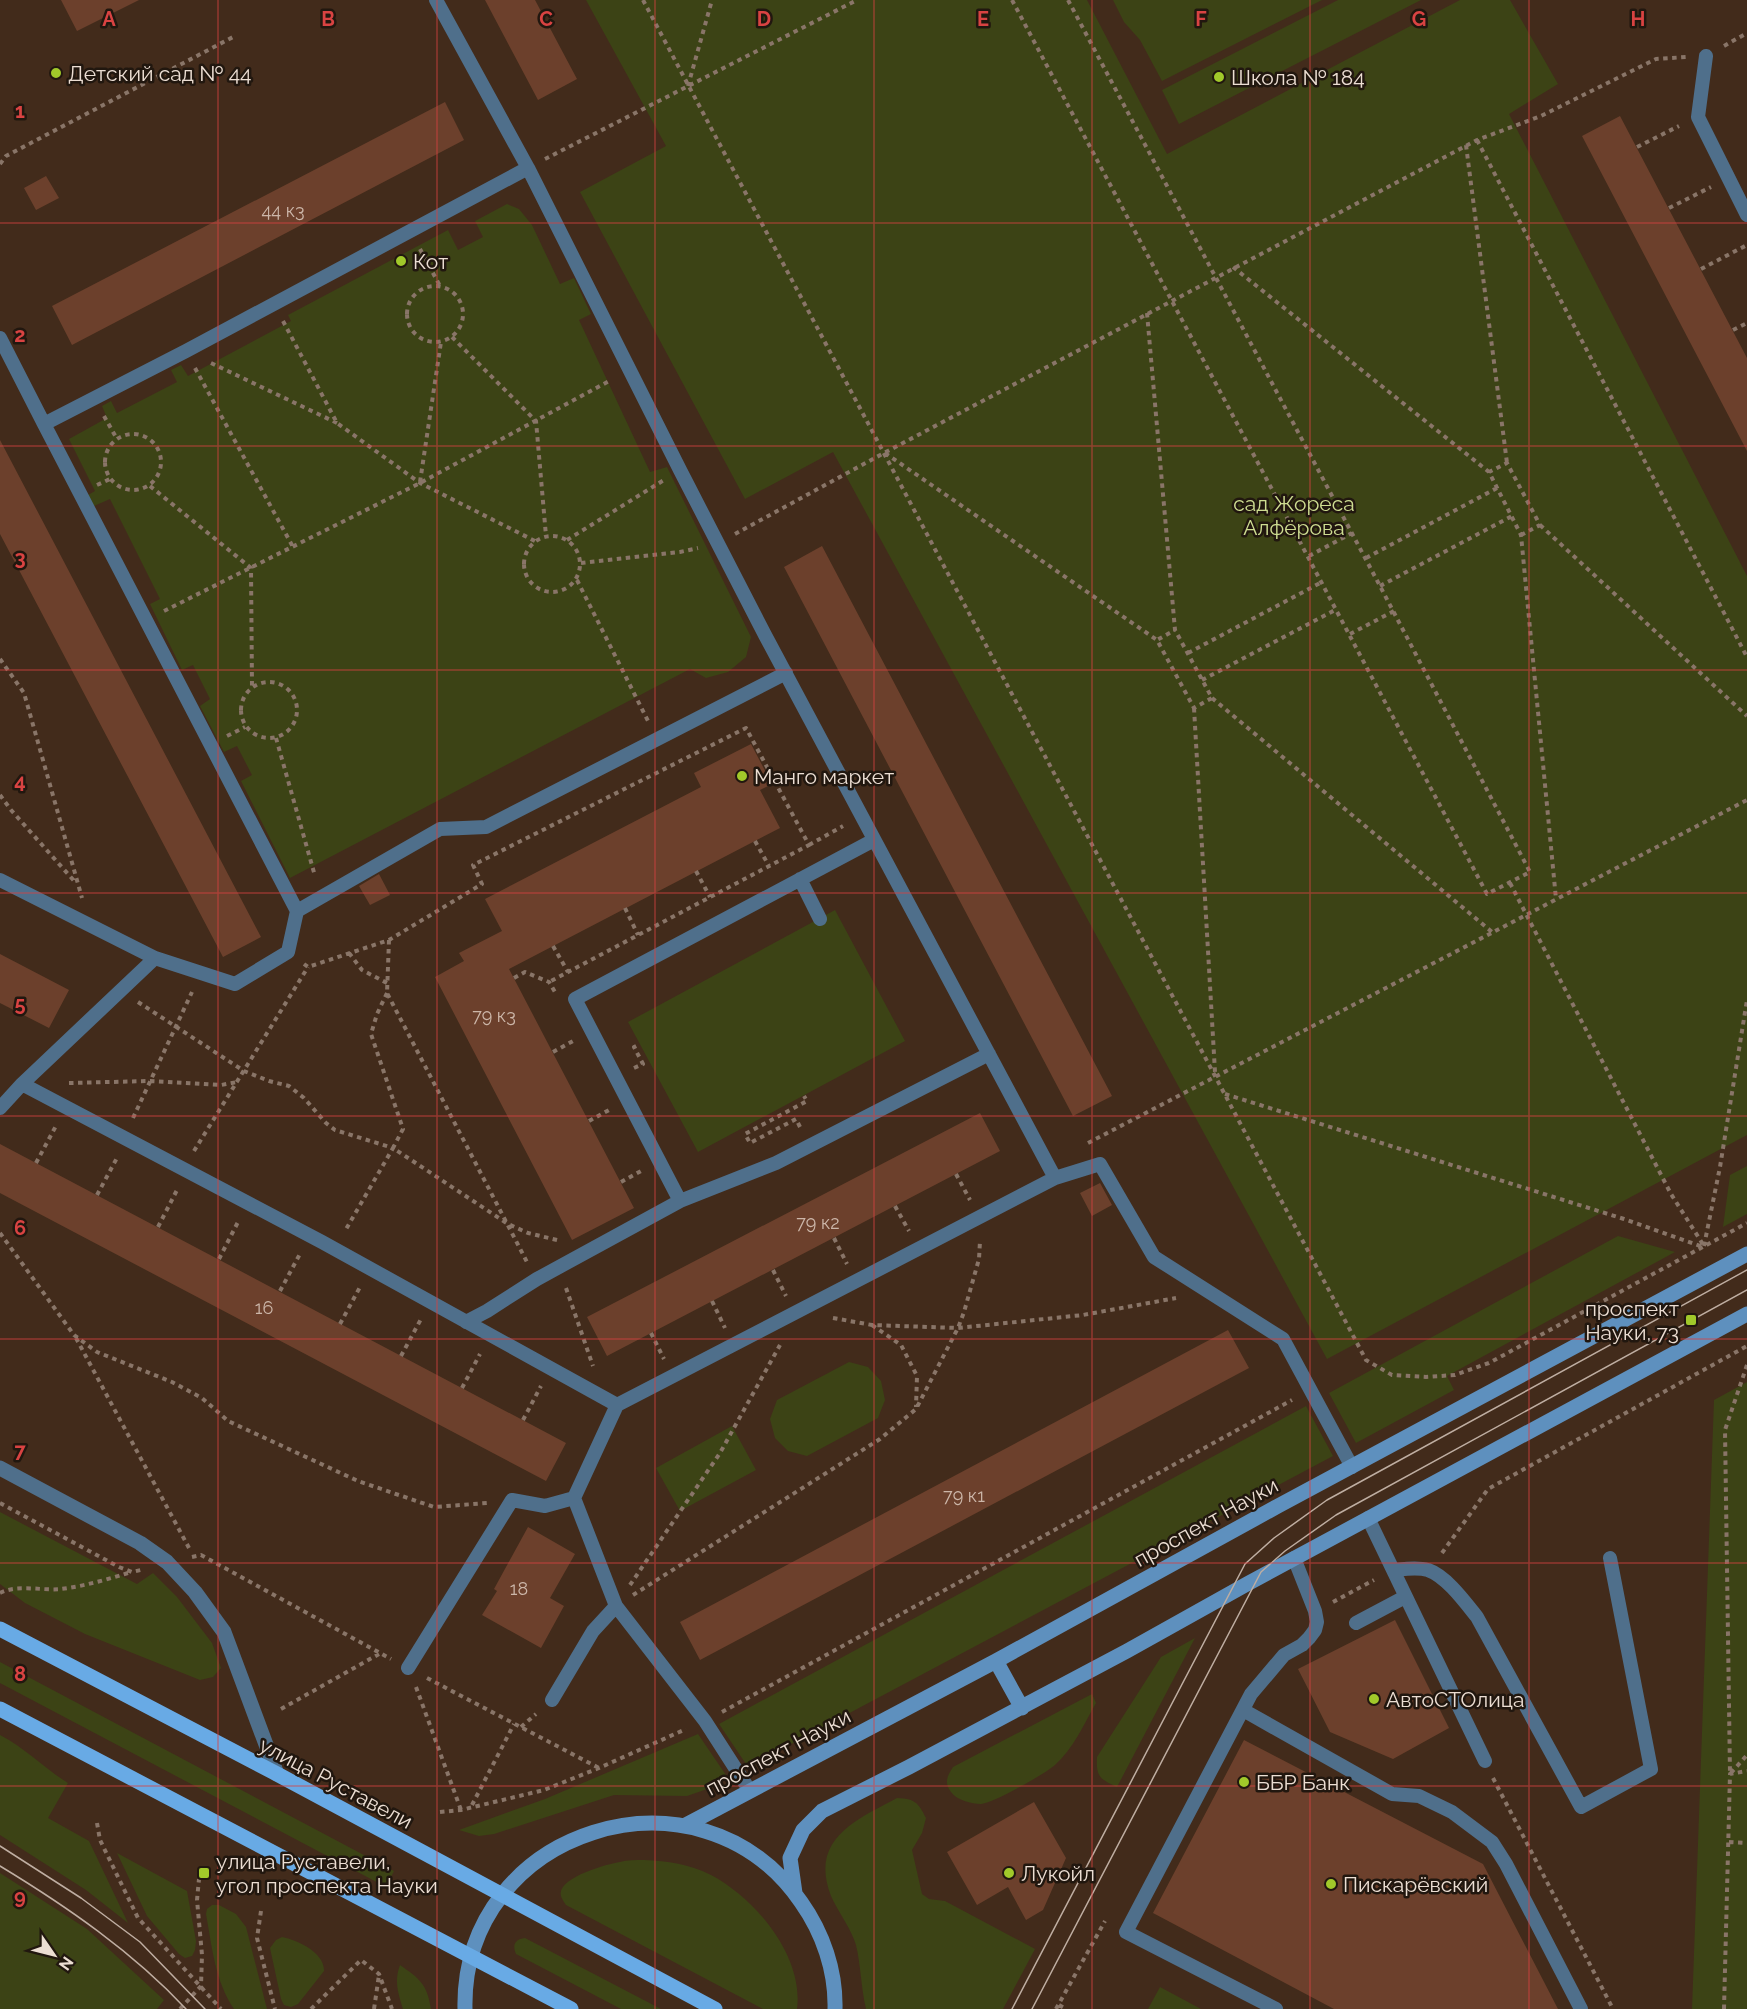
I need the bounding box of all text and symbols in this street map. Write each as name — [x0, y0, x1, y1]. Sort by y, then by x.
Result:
text: A — [102, 7, 116, 31]
text: B — [321, 7, 335, 31]
text: C — [539, 7, 553, 31]
text: D — [757, 7, 771, 31]
text: E — [977, 7, 989, 31]
text: F — [1195, 7, 1207, 31]
text: G — [1412, 7, 1426, 31]
text: H — [1631, 7, 1645, 31]
place label: Детский сад № 44 — [68, 61, 252, 86]
place label: Школа № 184 — [1231, 65, 1365, 90]
marker: Детский сад № 44 — [49, 66, 63, 80]
marker: Школа № 184 — [1212, 70, 1226, 84]
text: 1 — [15, 99, 25, 123]
house number: 44 к3 — [261, 200, 305, 221]
place label: Кот — [413, 249, 448, 274]
marker: Кот — [394, 254, 408, 268]
text: 2 — [14, 323, 26, 347]
park label: сад Жореса Алфёрова — [1233, 491, 1355, 540]
text: 3 — [14, 546, 26, 570]
place label: Манго маркет — [754, 764, 894, 789]
text: 4 — [14, 769, 26, 793]
marker: Манго маркет — [735, 769, 749, 783]
text: 5 — [14, 992, 26, 1016]
house number: 79 к3 — [472, 1005, 516, 1026]
house number: 79 к2 — [796, 1212, 840, 1233]
text: 6 — [14, 1216, 26, 1240]
place label: проспект Науки, 73 — [1585, 1296, 1679, 1345]
house number: 16 — [255, 1297, 273, 1318]
marker: проспект Науки, 73 — [1684, 1313, 1698, 1327]
text: 7 — [14, 1439, 26, 1463]
street label: проспект Науки — [1130, 1472, 1282, 1572]
house number: 79 к1 — [943, 1485, 985, 1506]
house number: 18 — [510, 1578, 528, 1599]
text: 8 — [14, 1662, 26, 1686]
place label: АвтоСТОлица — [1386, 1687, 1524, 1712]
marker: АвтоСТОлица — [1367, 1692, 1381, 1706]
street label: проспект Науки — [701, 1703, 855, 1801]
street label: улица Руставели — [255, 1732, 417, 1834]
place label: ББР Банк — [1256, 1770, 1350, 1795]
marker: ББР Банк — [1237, 1775, 1251, 1789]
place label: улица Руставели, угол проспекта Науки — [216, 1849, 438, 1898]
place label: Лукойл — [1021, 1861, 1095, 1886]
marker: улица Руставели, угол проспекта Науки — [197, 1866, 211, 1880]
marker: Лукойл — [1002, 1866, 1016, 1880]
place label: Пискарёвский — [1343, 1872, 1488, 1897]
marker: Пискарёвский — [1324, 1877, 1338, 1891]
text: 9 — [14, 1885, 26, 1909]
north arrow — [24, 1925, 84, 1985]
text: N — [55, 1953, 77, 1974]

